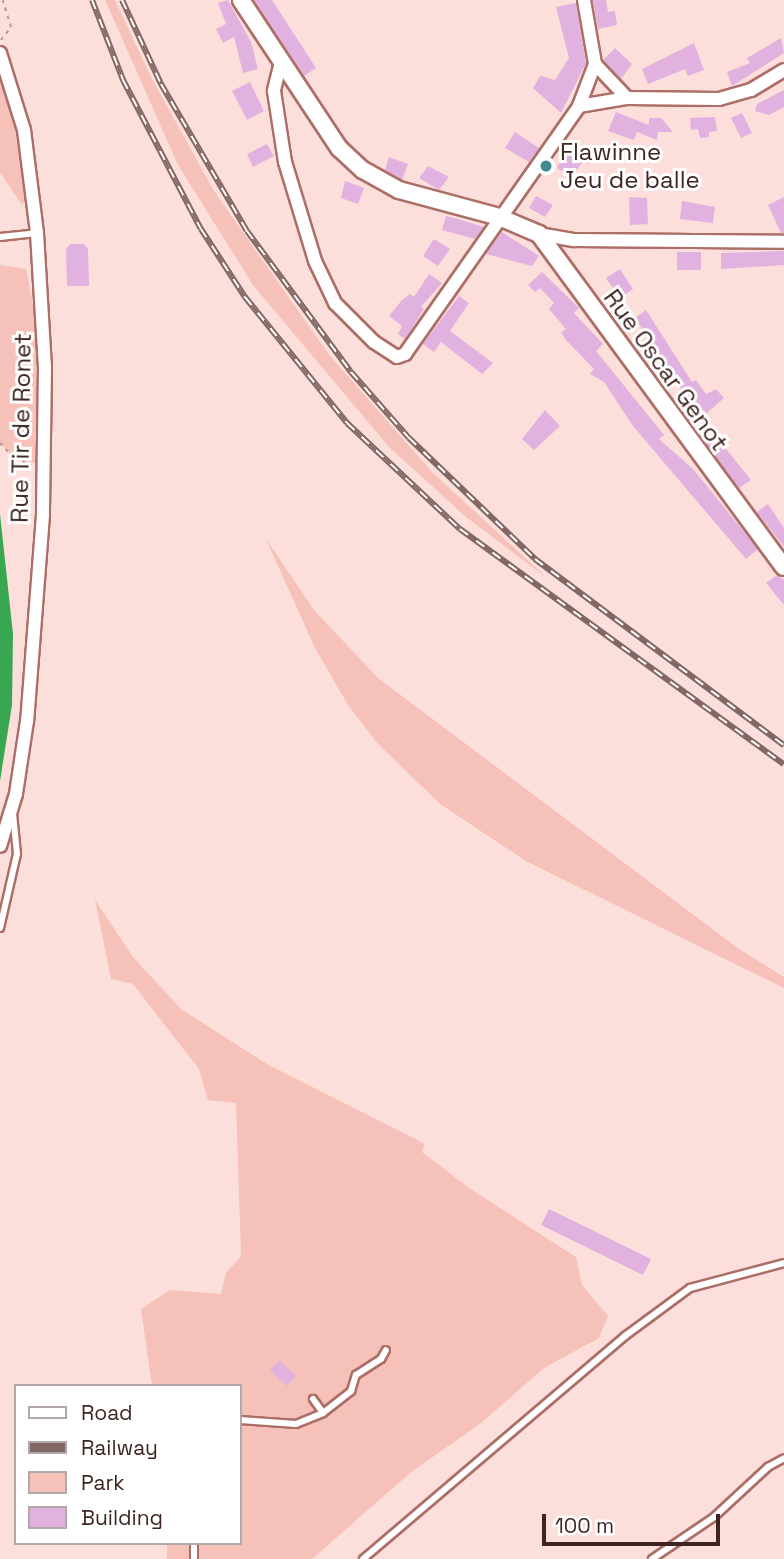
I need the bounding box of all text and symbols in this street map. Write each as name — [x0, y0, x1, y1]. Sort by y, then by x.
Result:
place label: Flawinne Jeu de balle — [560, 138, 700, 194]
marker: Flawinne Jeu de balle — [538, 158, 554, 174]
street label: Rue Oscar Genot — [598, 284, 734, 456]
street label: Rue Tir de Ronet — [5, 333, 37, 523]
legend — [14, 1384, 242, 1545]
text: Road — [81, 1399, 133, 1426]
text: Railway — [81, 1434, 158, 1461]
text: Park — [81, 1469, 125, 1496]
scale bar — [546, 1500, 724, 1544]
text: Building — [81, 1504, 163, 1531]
text: 100 m — [555, 1512, 614, 1539]

